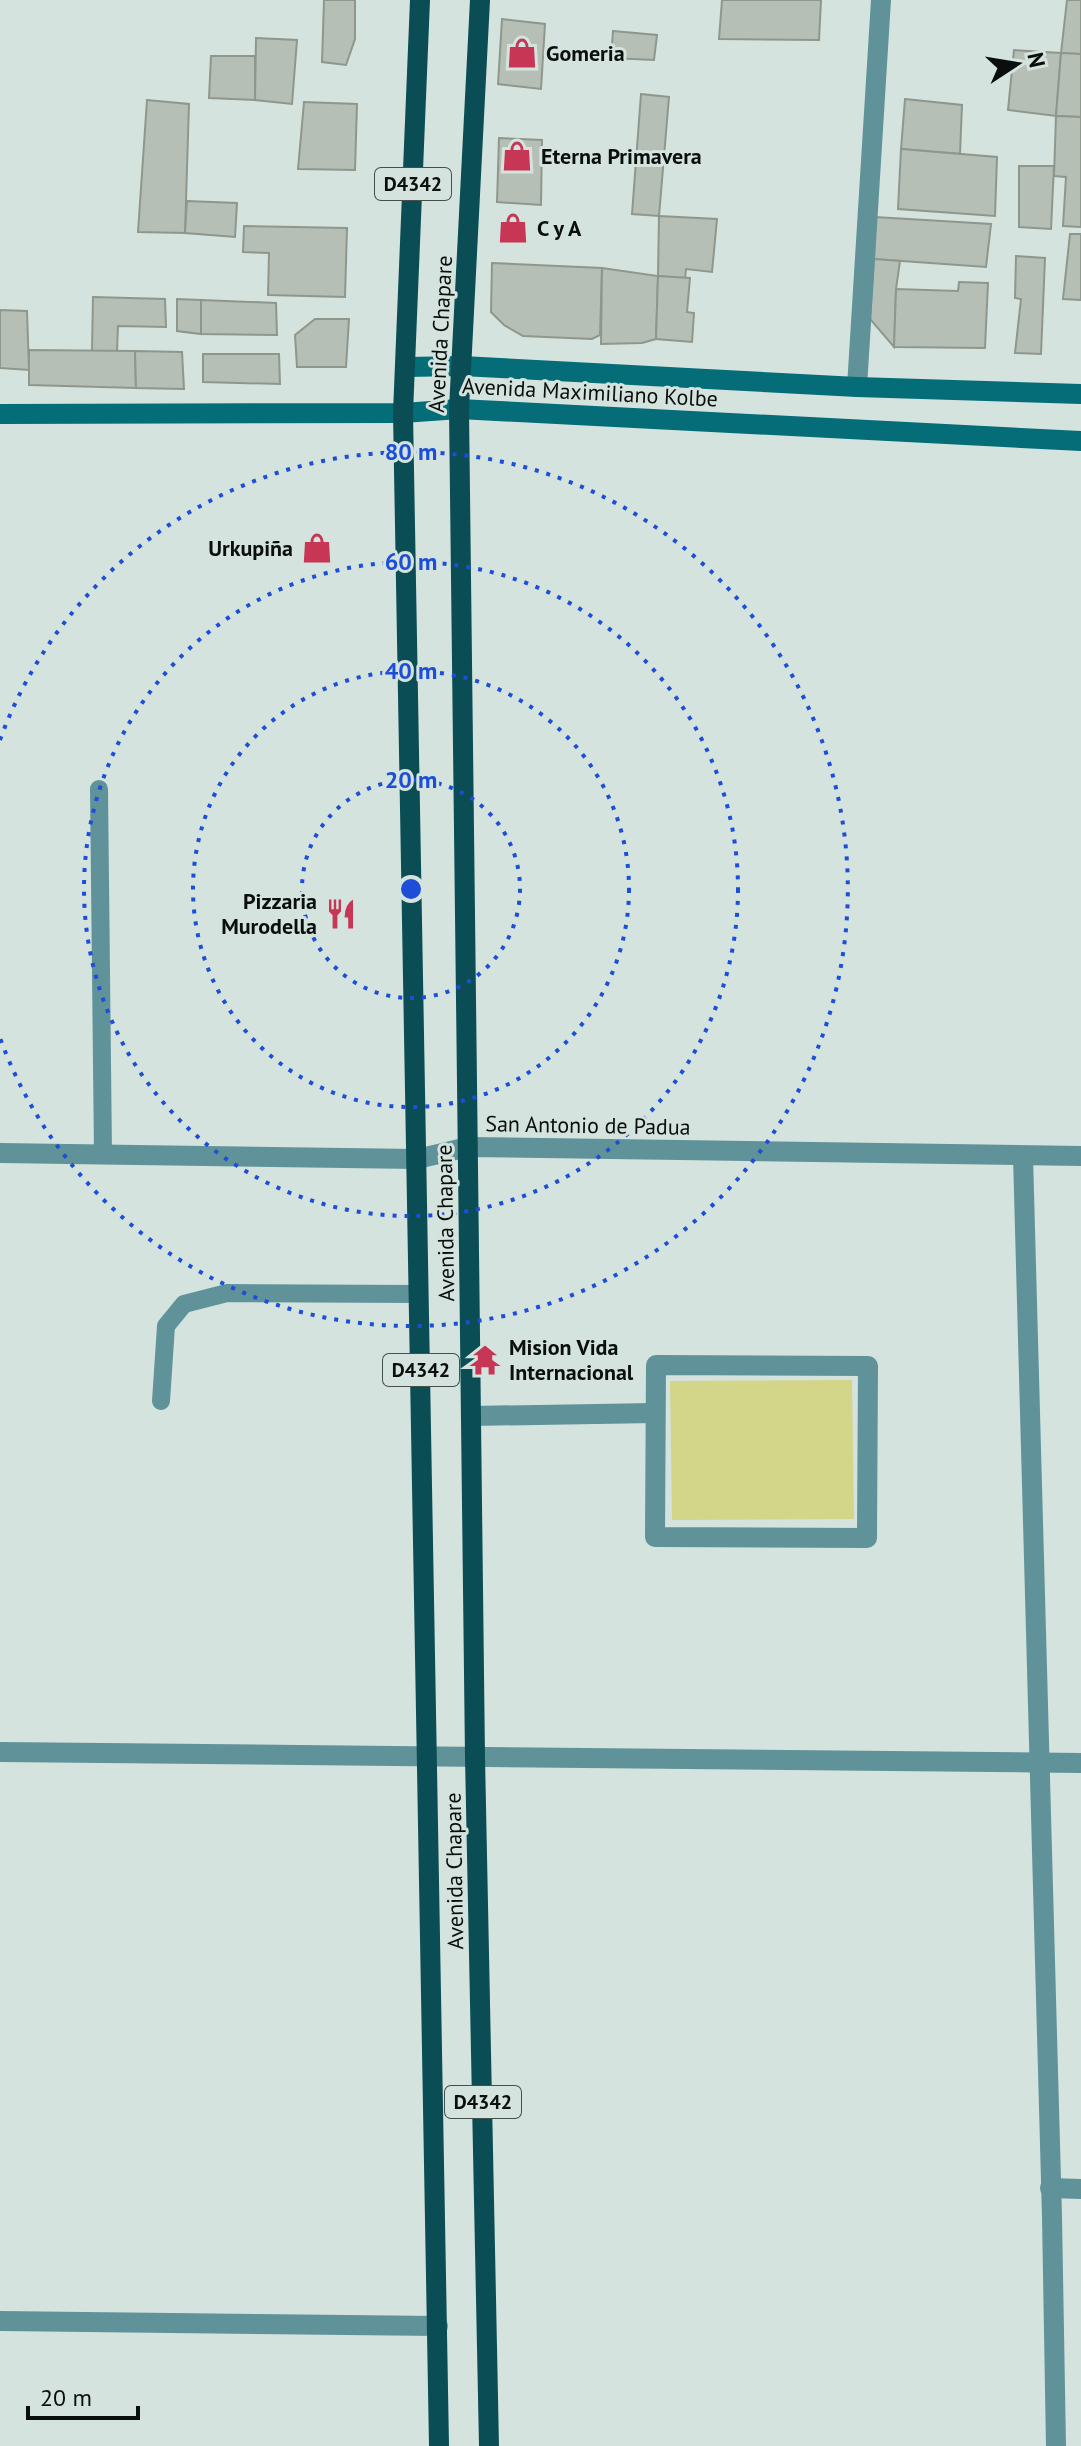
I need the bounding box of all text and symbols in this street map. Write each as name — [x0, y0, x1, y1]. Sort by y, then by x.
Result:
north arrow — [977, 24, 1057, 104]
shop icon: Gomeria — [505, 36, 539, 70]
place label: Gomeria — [546, 39, 625, 67]
text: N — [1021, 50, 1052, 70]
shop icon: Eterna Primavera — [500, 139, 534, 173]
place label: Eterna Primavera — [541, 142, 702, 170]
road number: D4342 — [375, 168, 451, 200]
shop icon: C y A — [496, 211, 530, 245]
place label: C y A — [537, 214, 582, 242]
street label: Avenida Chapare — [422, 255, 458, 413]
street label: Avenida Maximiliano Kolbe — [461, 371, 719, 413]
text: 80 m — [385, 436, 437, 467]
shop icon: Urkupiña — [300, 531, 334, 565]
place label: Urkupiña — [208, 534, 293, 562]
text: 60 m — [385, 546, 437, 577]
text: 40 m — [385, 655, 437, 686]
text: 20 m — [385, 764, 437, 795]
centre of rings — [397, 875, 425, 903]
place label: Pizzaria Murodella — [221, 887, 317, 940]
restaurant icon: Pizzaria Murodella — [324, 897, 358, 931]
street label: San Antonio de Padua — [485, 1109, 691, 1141]
street label: Avenida Chapare — [430, 1144, 460, 1302]
place label: Mision Vida Internacional — [509, 1333, 634, 1386]
temple icon: Mision Vida Internacional — [468, 1343, 502, 1377]
road number: D4342 — [383, 1354, 459, 1386]
street label: Avenida Chapare — [439, 1792, 469, 1950]
road number: D4342 — [445, 2086, 521, 2118]
scale bar — [28, 2370, 138, 2420]
text: 20 m — [40, 2382, 92, 2413]

